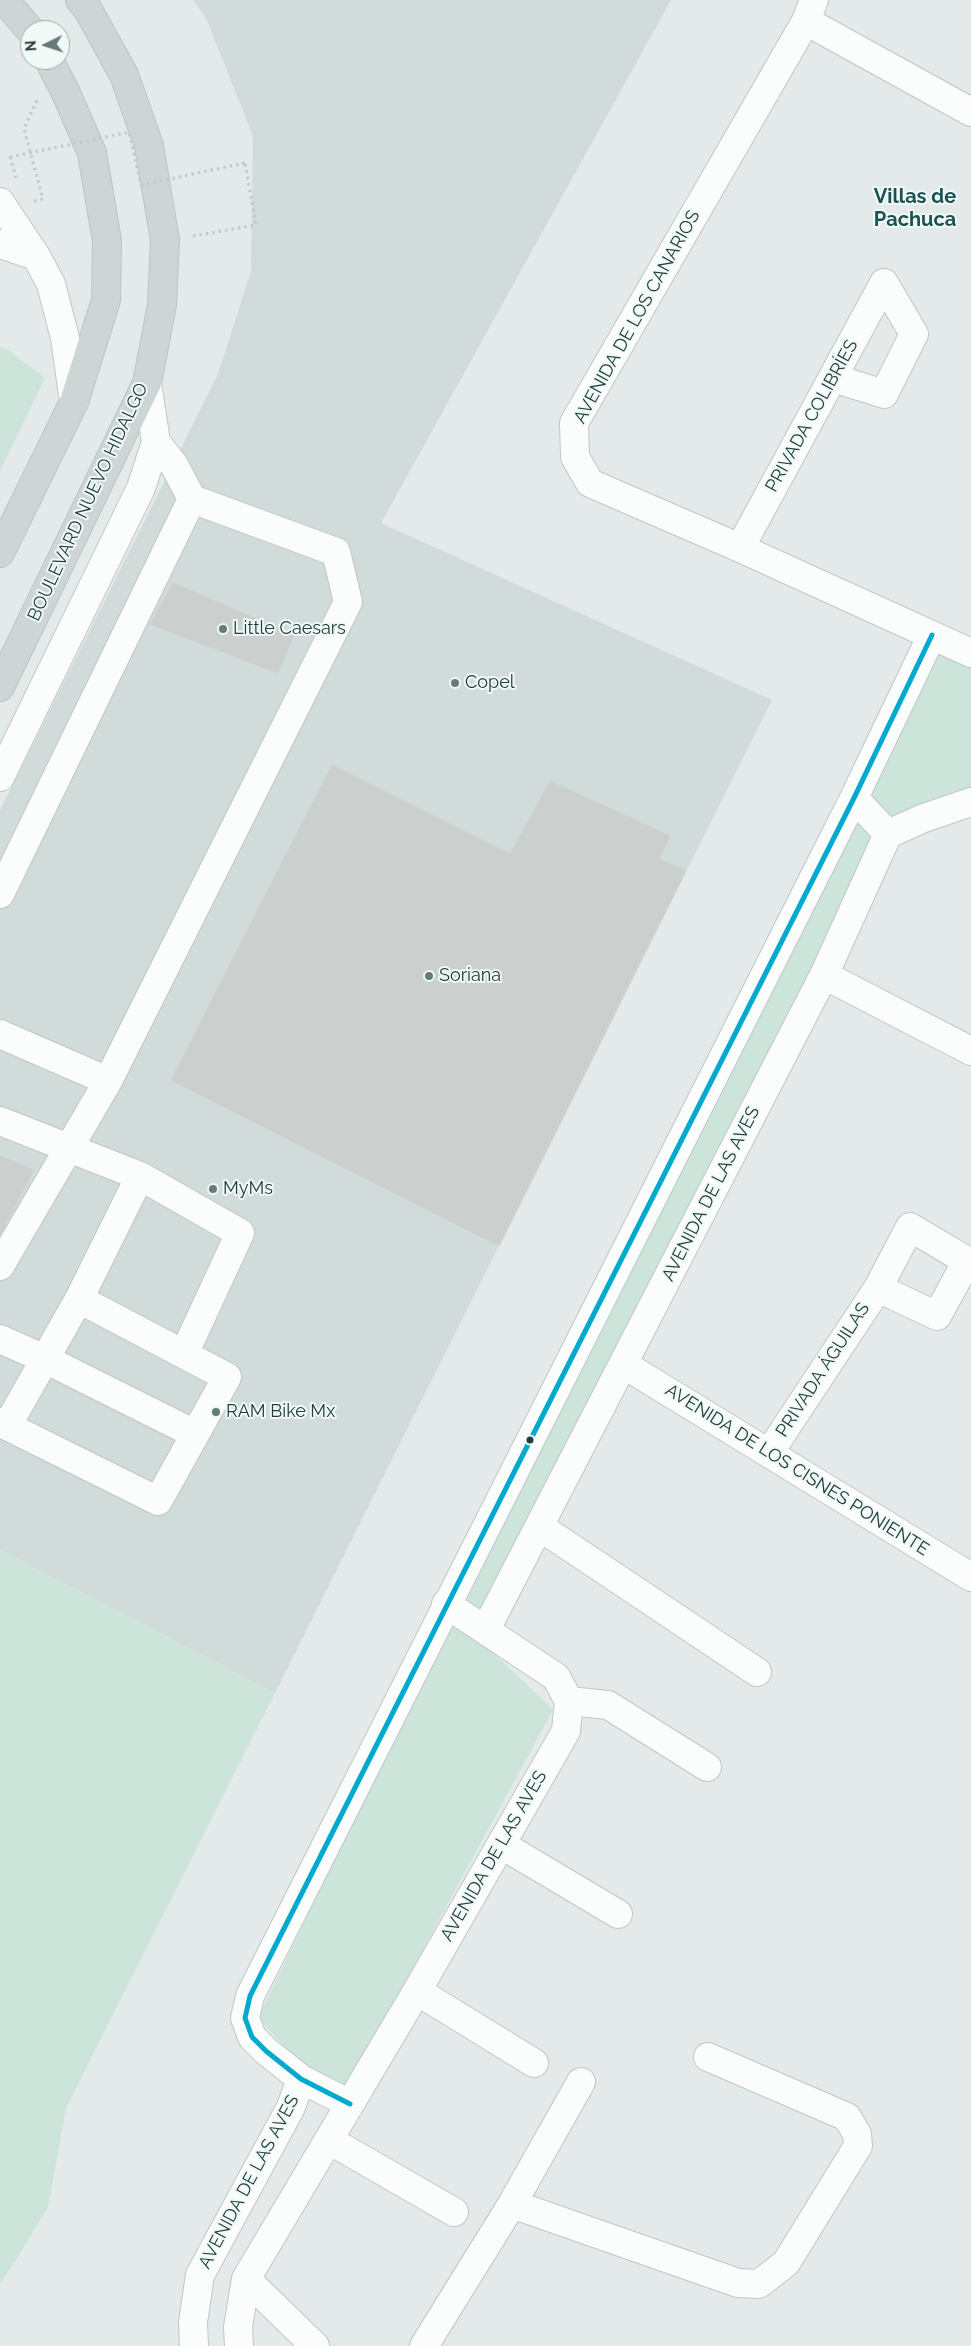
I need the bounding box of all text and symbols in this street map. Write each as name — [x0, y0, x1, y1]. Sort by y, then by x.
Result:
north arrow — [20, 20, 70, 70]
text: N — [23, 40, 39, 52]
district label: Villas de Pachuca — [874, 185, 956, 232]
street label: AVENIDA DE LOS CANARIOS — [569, 207, 705, 427]
street label: PRIVADA COLIBRÍES — [761, 336, 863, 496]
street label: BOULEVARD NUEVO HIDALGO — [23, 380, 153, 624]
place label: Little Caesars — [233, 618, 346, 640]
marker: Little Caesars — [217, 623, 229, 635]
place label: Copel — [465, 672, 515, 694]
marker: Copel — [449, 677, 461, 689]
place label: Soriana — [439, 965, 501, 987]
marker: Soriana — [423, 970, 435, 982]
street label: AVENIDA DE LAS AVES — [657, 1103, 765, 1285]
place label: MyMs — [223, 1178, 273, 1200]
marker: MyMs — [207, 1183, 219, 1195]
street label: PRIVADA ÁGUILAS — [771, 1299, 875, 1441]
street label: AVENIDA DE LOS CISNES PONIENTE — [661, 1379, 933, 1561]
place label: RAM Bike Mx — [226, 1401, 335, 1423]
marker: RAM Bike Mx — [210, 1406, 222, 1418]
unlabelled marker — [525, 1435, 535, 1445]
street label: AVENIDA DE LAS AVES — [436, 1767, 552, 1945]
street label: AVENIDA DE LAS AVES — [194, 2092, 304, 2272]

